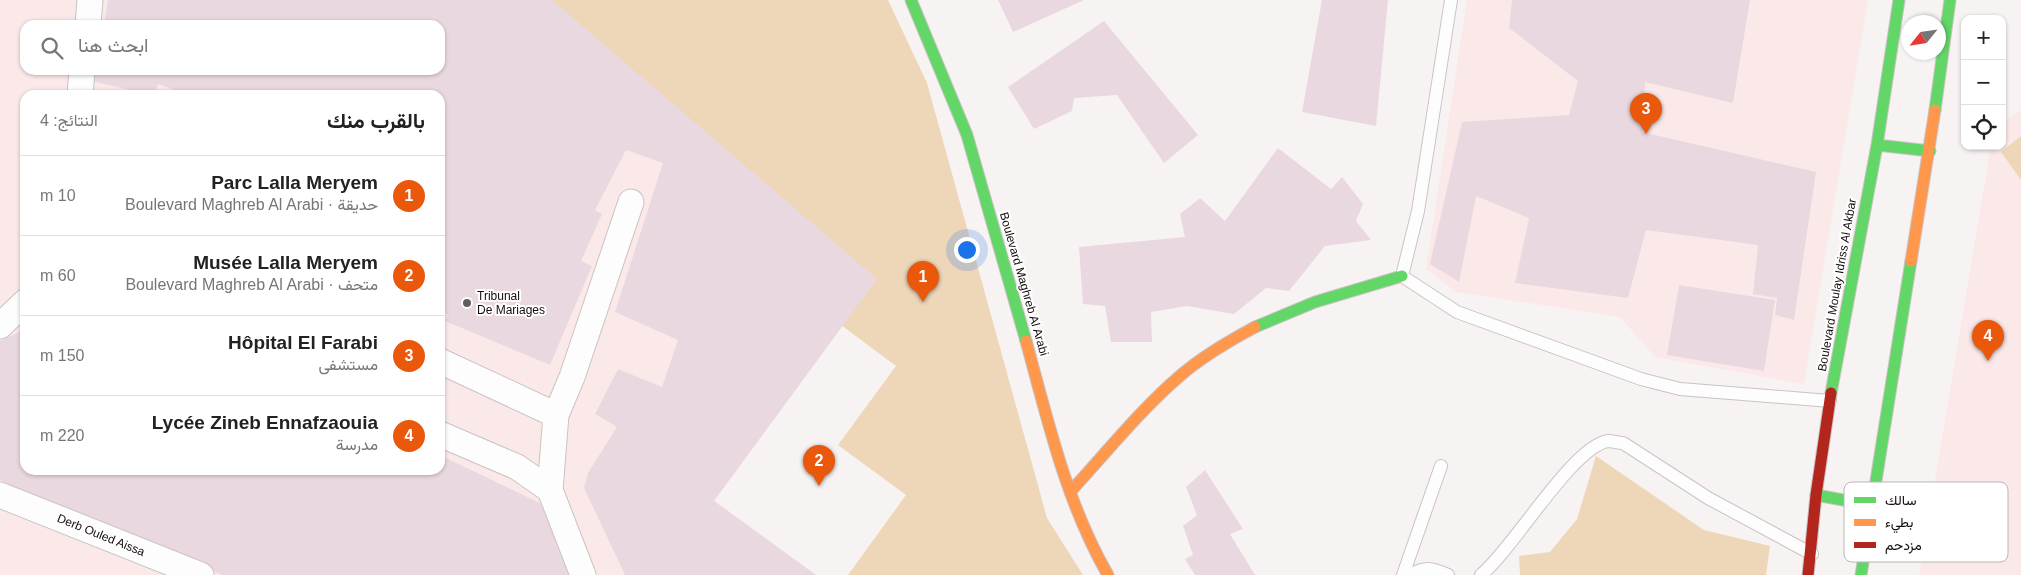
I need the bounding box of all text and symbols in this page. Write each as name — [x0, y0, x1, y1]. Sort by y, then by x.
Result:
north arrow — [1901, 15, 1946, 60]
map controls — [1961, 15, 2006, 150]
button: + — [1961, 15, 2006, 60]
search box — [20, 20, 445, 75]
icon: search — [38, 34, 66, 62]
text: ابحث هنا — [78, 35, 148, 56]
button: − — [1961, 60, 2006, 105]
pin: 3 — [1630, 93, 1662, 134]
button: locate — [1961, 105, 2006, 150]
text: بالقرب منك — [327, 109, 425, 132]
text: النتائج: 4 — [40, 112, 98, 129]
text: Parc Lalla Meryem — [211, 172, 378, 193]
text: 10 m — [40, 187, 76, 204]
text: 1 — [405, 187, 413, 204]
text: حديقة · Boulevard Maghreb Al Arabi — [125, 196, 378, 213]
street label: Boulevard Moulay Idriss Al Akbar — [1815, 197, 1859, 373]
street label: Boulevard Maghreb Al Arabi — [997, 211, 1051, 357]
your location — [954, 237, 980, 263]
text: Musée Lalla Meryem — [193, 252, 378, 273]
pin: 1 — [907, 261, 939, 302]
text: 60 m — [40, 267, 76, 284]
text: 2 — [405, 267, 413, 284]
text: متحف · Boulevard Maghreb Al Arabi — [125, 276, 378, 293]
place label: Tribunal De Mariages — [477, 289, 545, 317]
marker: Tribunal De Mariages — [461, 297, 473, 309]
pin: 4 — [1972, 320, 2004, 361]
text: Hôpital El Farabi — [228, 332, 378, 353]
text: 150 m — [40, 347, 84, 364]
text: 3 — [405, 347, 413, 364]
text: مستشفى — [318, 356, 378, 373]
text: Lycée Zineb Ennafzaouia — [152, 412, 378, 433]
text: 220 m — [40, 427, 84, 444]
text: 4 — [405, 427, 413, 444]
text: مدرسة — [336, 436, 378, 453]
pin: 2 — [803, 445, 835, 486]
legend — [1844, 482, 2008, 562]
text: سالك — [1885, 492, 1916, 508]
street label: Derb Ouled Aissa — [55, 511, 147, 559]
text: بطيء — [1885, 514, 1913, 534]
text: مزدحم — [1885, 537, 1922, 554]

